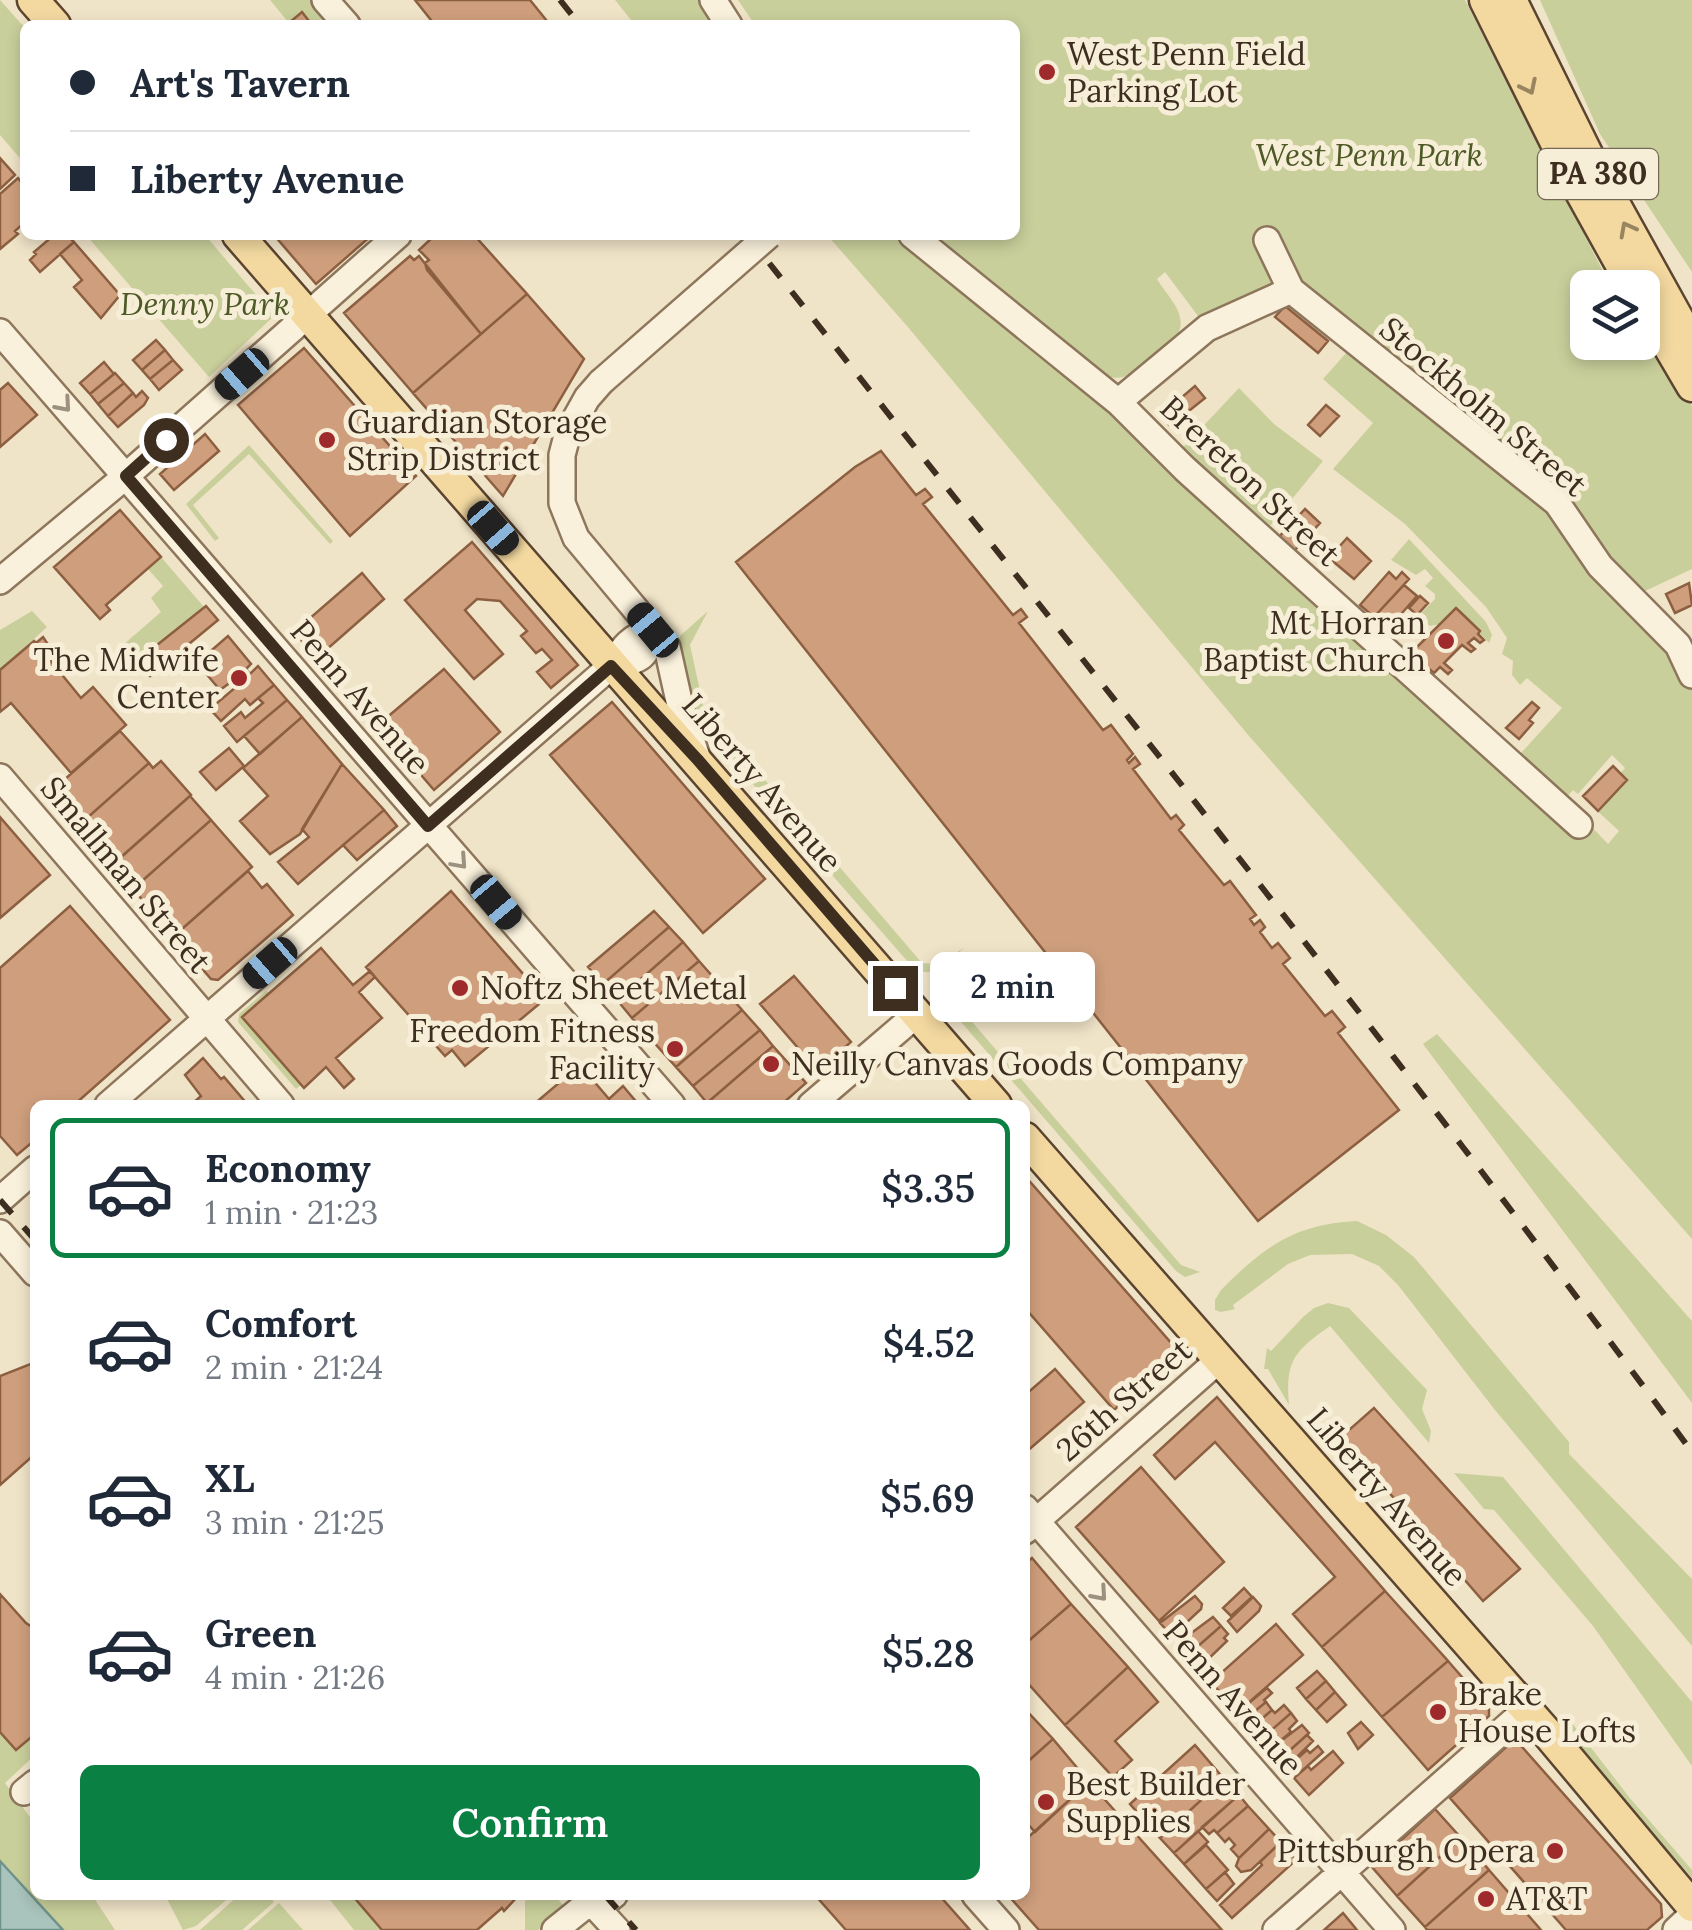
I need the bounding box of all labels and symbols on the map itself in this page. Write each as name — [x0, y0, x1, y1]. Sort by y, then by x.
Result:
place label: West Penn Field Parking Lot — [1067, 33, 1306, 111]
marker: West Penn Field Parking Lot — [1036, 61, 1058, 83]
one-way arrow — [1516, 77, 1536, 95]
park label: West Penn Park — [1255, 134, 1483, 175]
road number: PA 380 — [1538, 149, 1658, 199]
one-way arrow — [1620, 221, 1640, 239]
park label: Denny Park — [120, 283, 290, 324]
street label: Stockholm Street — [1371, 308, 1596, 506]
car — [210, 343, 274, 405]
street label: Brereton Street — [1152, 387, 1349, 575]
one-way arrow — [53, 393, 71, 412]
place label: Guardian Storage Strip District — [347, 401, 607, 479]
route start — [144, 418, 189, 463]
marker: Guardian Storage Strip District — [316, 429, 338, 451]
car — [462, 496, 524, 560]
car — [622, 597, 684, 663]
place label: Mt Horran Baptist Church — [1203, 602, 1426, 680]
street label: Penn Avenue — [282, 611, 439, 783]
marker: Mt Horran Baptist Church — [1435, 630, 1457, 652]
place label: The Midwife Center — [34, 639, 219, 717]
marker: The Midwife Center — [228, 667, 250, 689]
street label: Liberty Avenue — [673, 685, 851, 881]
street label: Smallman Street — [32, 768, 221, 982]
one-way arrow — [449, 850, 467, 869]
car — [465, 869, 527, 935]
car — [238, 932, 302, 994]
callout: 2 min — [930, 953, 1095, 1023]
route end — [873, 966, 918, 1011]
place label: Noftz Sheet Metal — [480, 967, 747, 1008]
marker: Noftz Sheet Metal — [449, 977, 471, 999]
place label: Freedom Fitness Facility — [409, 1010, 655, 1088]
marker: Freedom Fitness Facility — [664, 1038, 686, 1060]
place label: Neilly Canvas Goods Company — [791, 1043, 1243, 1084]
marker: Neilly Canvas Goods Company — [760, 1053, 782, 1075]
street label: 26th Street — [1047, 1329, 1200, 1470]
street label: Liberty Avenue — [1298, 1399, 1476, 1595]
one-way arrow — [1089, 1582, 1107, 1601]
street label: Penn Avenue — [1155, 1612, 1312, 1784]
place label: Brake House Lofts — [1458, 1673, 1636, 1751]
marker: Brake House Lofts — [1427, 1701, 1449, 1723]
place label: Best Builder Supplies — [1066, 1763, 1246, 1841]
marker: Best Builder Supplies — [1035, 1791, 1057, 1813]
place label: Pittsburgh Opera — [1277, 1830, 1535, 1871]
marker: Pittsburgh Opera — [1544, 1840, 1566, 1862]
place label: AT&T — [1505, 1878, 1587, 1919]
marker: AT&T — [1475, 1888, 1497, 1910]

